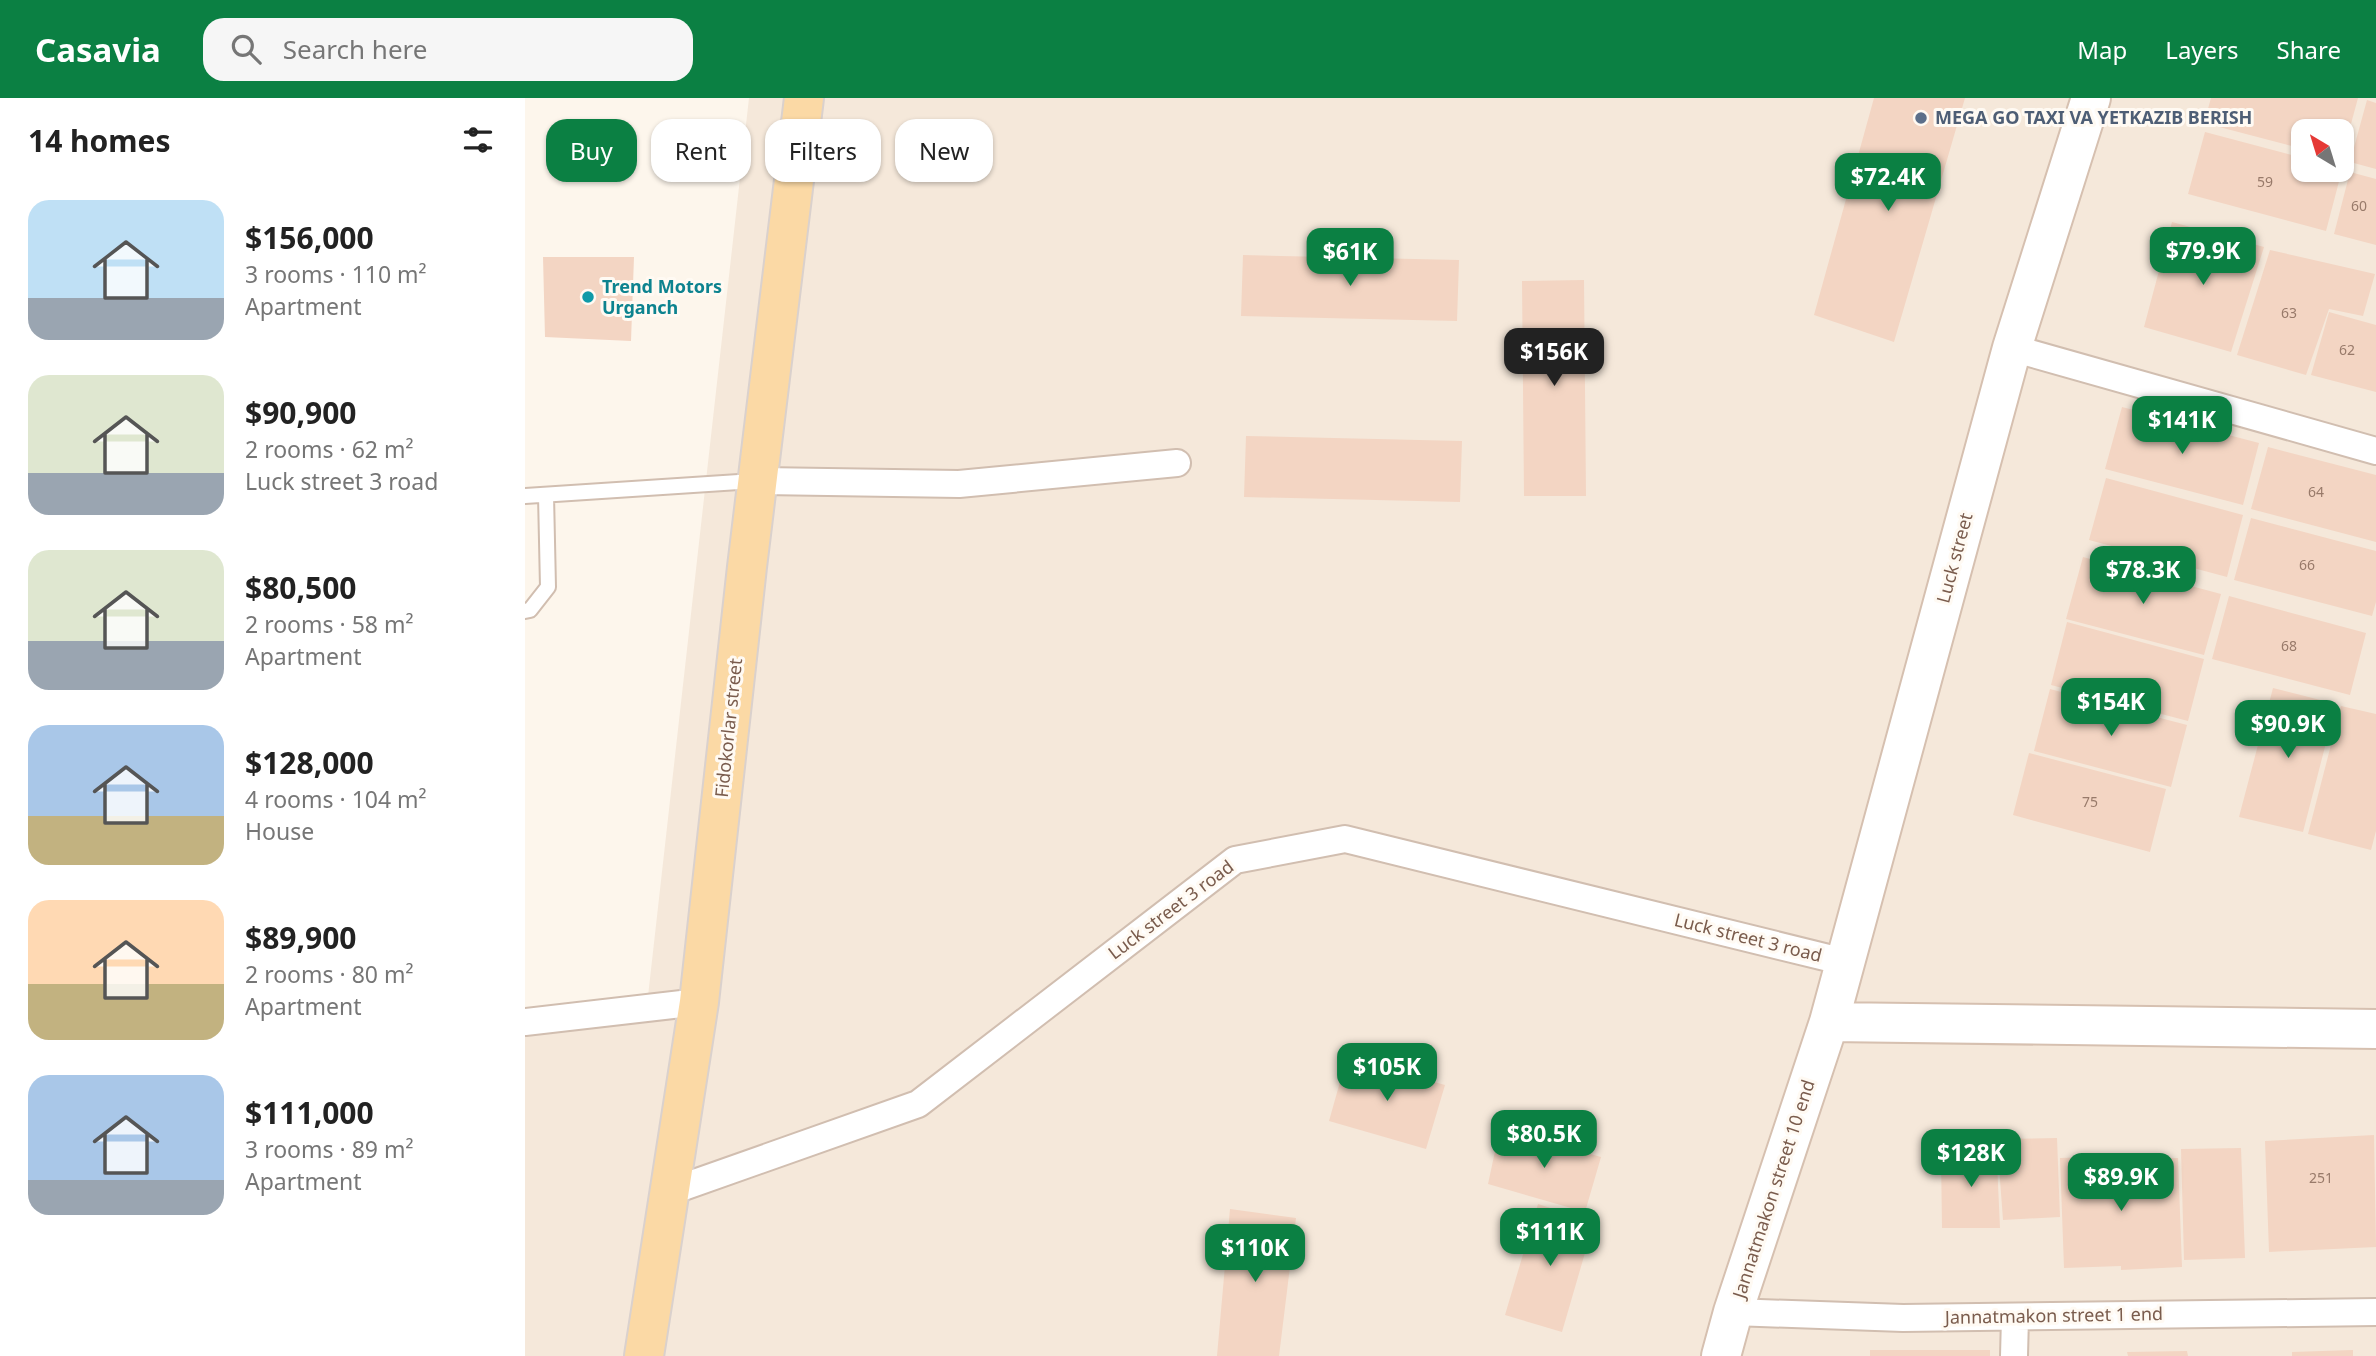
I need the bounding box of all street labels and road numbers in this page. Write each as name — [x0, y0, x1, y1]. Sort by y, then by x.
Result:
street label: Luck street — [1930, 509, 1978, 606]
street label: Fidokorlar street — [709, 657, 747, 799]
street label: Luck street 3 road — [1103, 854, 1238, 964]
street label: Luck street 3 road — [1672, 907, 1825, 967]
street label: Jannatmakon street 10 end — [1726, 1076, 1820, 1303]
street label: Jannatmakon street 1 end — [1943, 1301, 2163, 1329]

